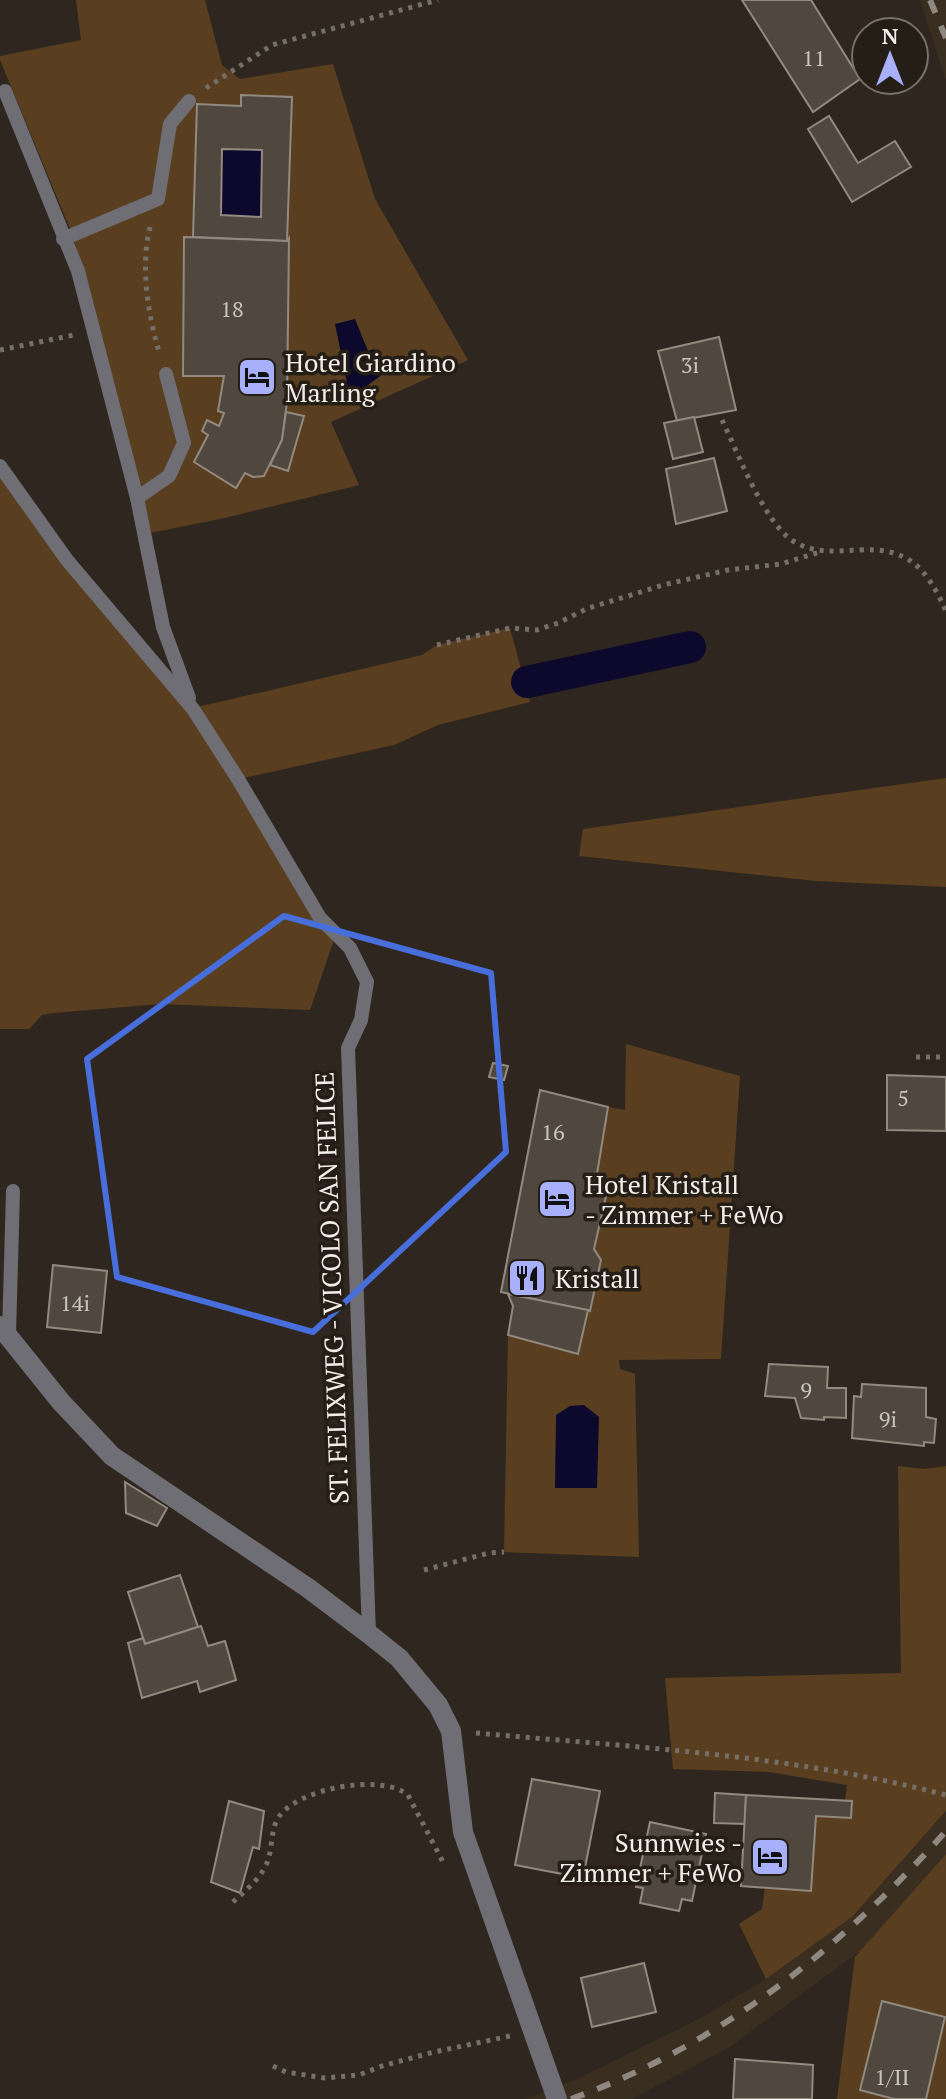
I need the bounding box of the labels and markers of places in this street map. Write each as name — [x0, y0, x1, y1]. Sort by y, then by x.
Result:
place label: Hotel Giardino Marling — [285, 345, 456, 409]
hotel icon: Hotel Giardino Marling — [236, 356, 278, 398]
place label: Hotel Kristall - Zimmer + FeWo — [585, 1167, 784, 1231]
hotel icon: Hotel Kristall - Zimmer + FeWo — [536, 1178, 578, 1220]
restaurant icon: Kristall — [506, 1257, 548, 1299]
place label: Kristall — [555, 1261, 639, 1295]
place label: Sunnwies - Zimmer + FeWo — [560, 1825, 742, 1889]
hotel icon: Sunnwies - Zimmer + FeWo — [749, 1836, 791, 1878]

